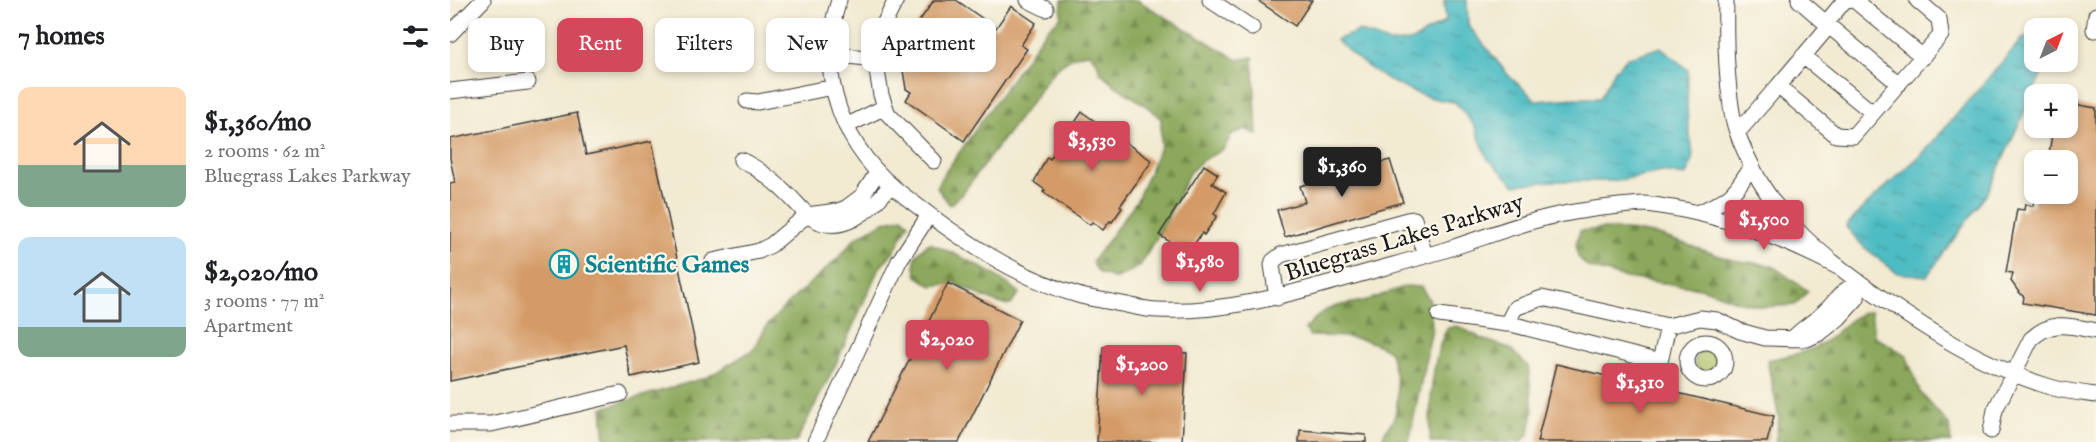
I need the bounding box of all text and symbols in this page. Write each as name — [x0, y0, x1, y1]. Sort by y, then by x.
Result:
chip: Buy — [468, 18, 545, 72]
chip: Rent — [557, 18, 643, 72]
chip: Filters — [655, 18, 754, 72]
chip: New — [766, 18, 849, 72]
chip: Apartment — [861, 18, 996, 72]
north arrow — [2024, 18, 2078, 72]
map controls — [2024, 18, 2078, 204]
text: 7 homes — [18, 20, 105, 53]
icon: filters — [399, 20, 432, 53]
button: + — [2024, 84, 2078, 138]
text: $1,360/mo — [204, 106, 311, 139]
icon: home — [66, 111, 138, 183]
pin: $3,530 — [1043, 121, 1141, 172]
text: $3,530 — [1068, 128, 1116, 153]
text: 2 rooms · 62 m² — [204, 139, 326, 164]
pin: $1,360 — [1293, 147, 1391, 198]
button: − — [2024, 150, 2078, 204]
text: $1,360 — [1317, 154, 1367, 179]
text: Bluegrass Lakes Parkway — [204, 164, 411, 189]
street label: Bluegrass Lakes Parkway — [1281, 187, 1528, 290]
pin: $1,500 — [1715, 200, 1813, 251]
text: $1,500 — [1739, 207, 1789, 232]
pin: $1,580 — [1151, 242, 1249, 293]
building icon: Scientific Games — [548, 248, 580, 280]
text: $1,580 — [1176, 249, 1224, 274]
place label: Scientific Games — [585, 250, 750, 281]
text: $2,020/mo — [204, 256, 318, 289]
icon: home — [66, 261, 138, 333]
text: 3 rooms · 77 m² — [204, 289, 324, 314]
text: Apartment — [204, 314, 293, 339]
pin: $2,020 — [898, 320, 996, 371]
text: $2,020 — [920, 327, 974, 352]
pin: $1,200 — [1093, 345, 1191, 396]
text: $1,200 — [1116, 352, 1168, 377]
pin: $1,310 — [1591, 363, 1689, 414]
text: $1,310 — [1616, 370, 1664, 395]

